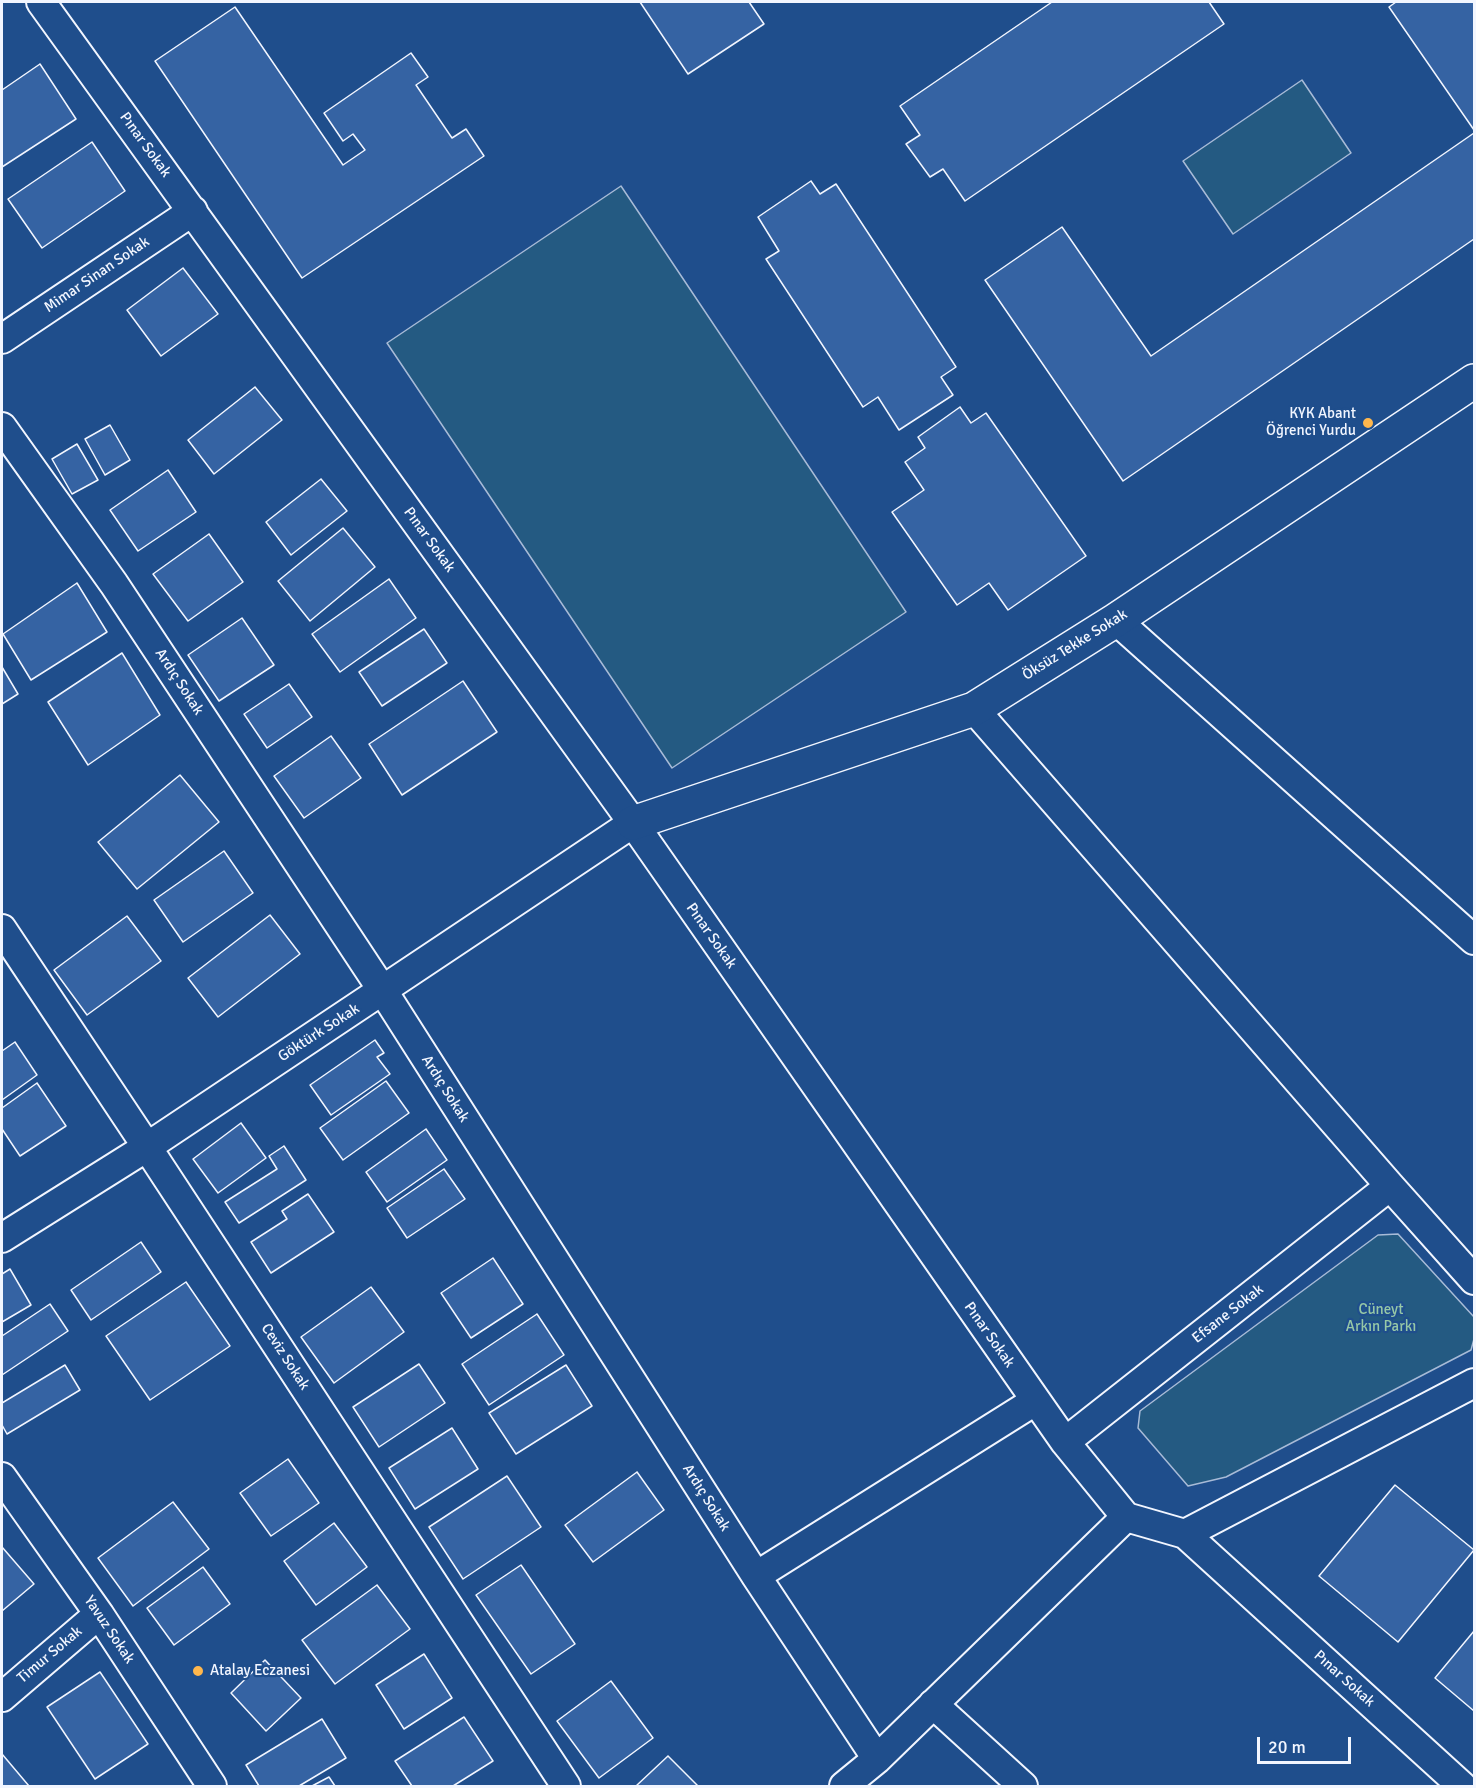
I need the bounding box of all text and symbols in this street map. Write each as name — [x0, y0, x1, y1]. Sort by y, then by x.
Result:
street label: Pınar Sokak — [115, 109, 175, 181]
street label: Mimar Sinan Sokak — [41, 233, 153, 317]
place label: KYK Abant Öğrenci Yurdu — [1266, 405, 1356, 440]
marker: KYK Abant Öğrenci Yurdu — [1361, 416, 1375, 430]
street label: Pınar Sokak — [399, 504, 459, 576]
street label: Öksüz Tekke Sokak — [1019, 606, 1131, 684]
street label: Ardıç Sokak — [151, 645, 207, 719]
street label: Pınar Sokak — [682, 900, 740, 972]
street label: Göktürk Sokak — [275, 1000, 363, 1066]
street label: Ardıç Sokak — [417, 1052, 473, 1126]
street label: Efsane Sokak — [1189, 1281, 1267, 1347]
street label: Pınar Sokak — [960, 1299, 1018, 1371]
park label: Cüneyt Arkın Parkı — [1346, 1301, 1416, 1336]
street label: Ceviz Sokak — [257, 1320, 313, 1394]
street label: Ardıç Sokak — [678, 1461, 734, 1535]
street label: Yavuz Sokak — [80, 1593, 138, 1667]
street label: Timur Sokak — [14, 1623, 86, 1687]
street label: Pınar Sokak — [1310, 1647, 1378, 1711]
place label: Atalay Eczanesi — [210, 1662, 310, 1680]
marker: Atalay Eczanesi — [191, 1664, 205, 1678]
scale bar — [1260, 1725, 1354, 1763]
text: 20 m — [1268, 1736, 1306, 1758]

